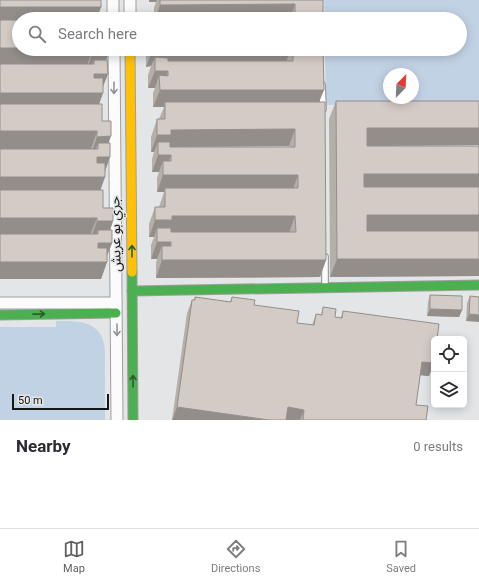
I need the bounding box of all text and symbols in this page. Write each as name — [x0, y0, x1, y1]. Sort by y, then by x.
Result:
search box — [12, 12, 467, 56]
icon: search — [26, 23, 48, 45]
text: Search here — [58, 25, 137, 43]
north arrow — [383, 68, 419, 104]
one-way arrow — [110, 81, 118, 94]
street label: جري بو عريش — [106, 196, 127, 272]
one-way arrow — [128, 245, 136, 258]
one-way arrow — [32, 310, 45, 318]
one-way arrow — [113, 323, 120, 336]
map controls — [431, 336, 467, 408]
button: locate — [431, 336, 467, 372]
button: layers — [431, 372, 467, 408]
one-way arrow — [129, 375, 137, 388]
scale bar — [12, 392, 109, 411]
text: 50 m — [18, 394, 43, 407]
text: Nearby — [16, 436, 71, 456]
text: 0 results — [413, 439, 463, 454]
tab: Map — [63, 538, 85, 575]
tab: Directions — [211, 538, 260, 575]
tab: Saved — [386, 538, 416, 575]

